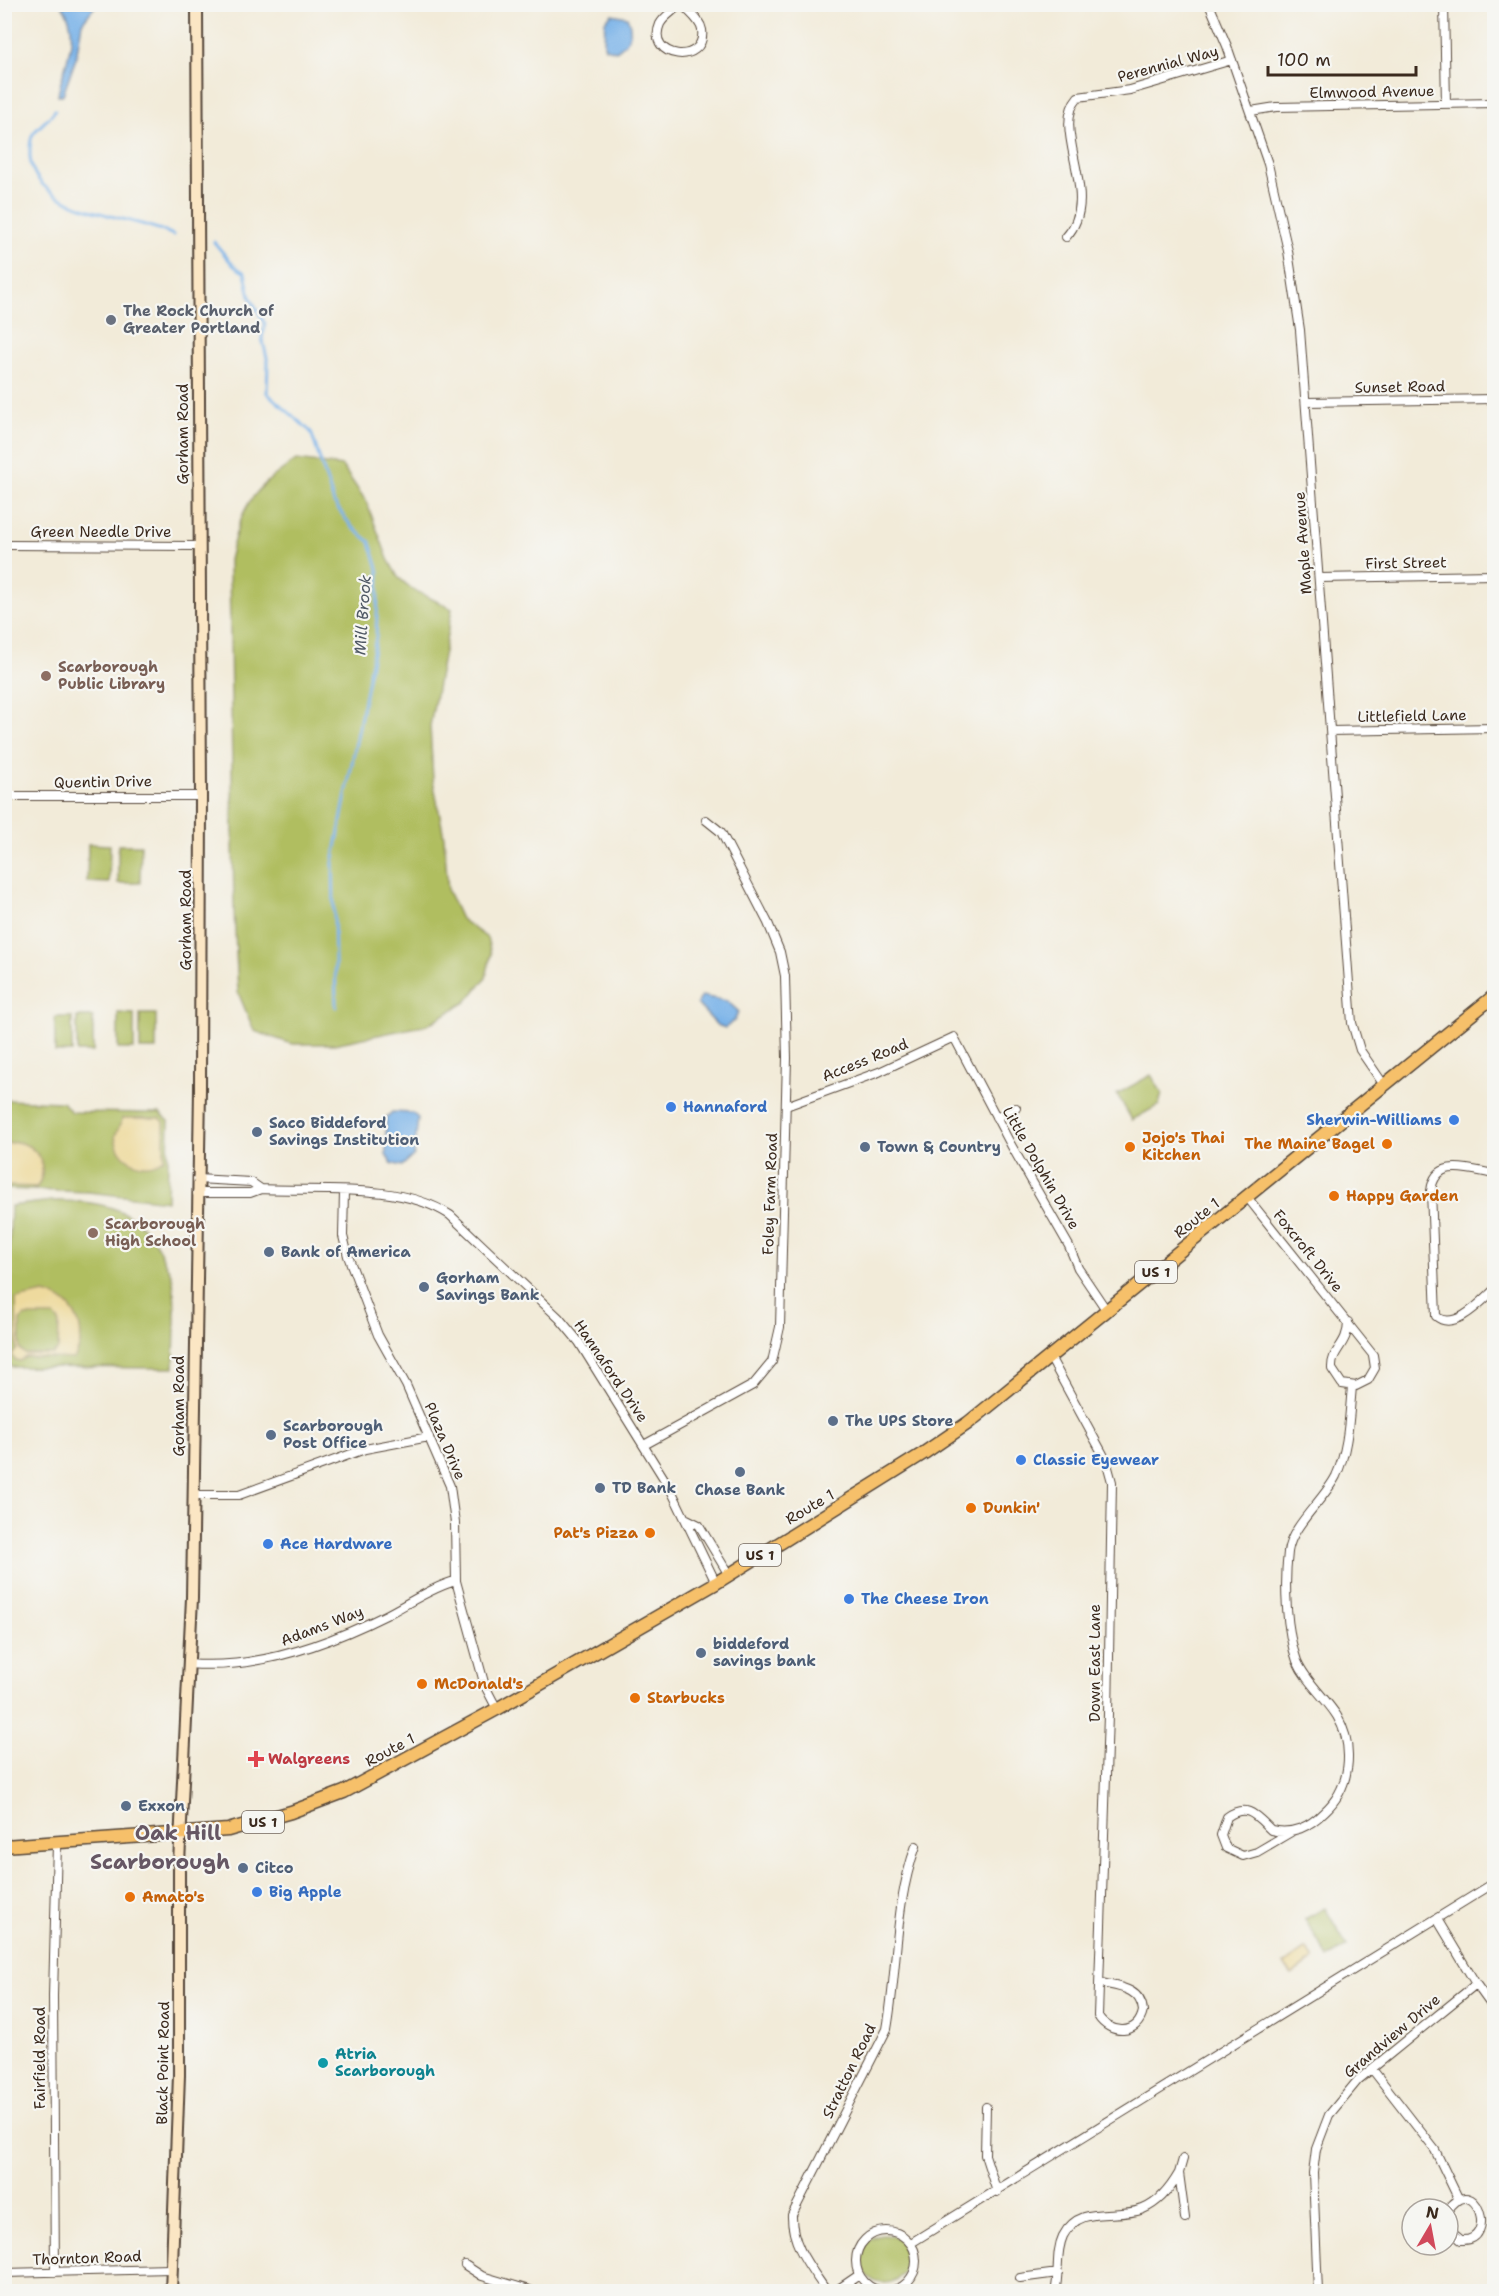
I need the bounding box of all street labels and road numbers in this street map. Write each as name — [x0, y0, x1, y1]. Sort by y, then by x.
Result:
street label: Perennial Way — [1115, 41, 1221, 87]
street label: Elmwood Avenue — [1309, 81, 1435, 103]
street label: Sunset Road — [1355, 376, 1446, 398]
street label: Gorham Road — [173, 383, 193, 485]
street label: Maple Avenue — [1289, 491, 1317, 595]
street label: Green Needle Drive — [31, 522, 171, 542]
street label: First Street — [1365, 552, 1447, 574]
street label: Littlefield Lane — [1357, 705, 1467, 727]
street label: Quentin Drive — [54, 771, 152, 793]
street label: Gorham Road — [176, 869, 196, 971]
street label: Access Road — [819, 1033, 911, 1086]
street label: Little Dolphin Drive — [998, 1103, 1084, 1233]
street label: Foley Farm Road — [758, 1132, 782, 1255]
street label: Route 1 — [1170, 1193, 1224, 1243]
street label: Foxcroft Drive — [1269, 1206, 1347, 1296]
road number: US 1 — [1135, 1261, 1177, 1283]
street label: Hannaford Drive — [569, 1316, 653, 1426]
street label: Gorham Road — [169, 1355, 189, 1457]
street label: Plaza Drive — [420, 1399, 470, 1483]
street label: Route 1 — [782, 1485, 838, 1529]
road number: US 1 — [739, 1544, 781, 1566]
street label: Adams Way — [278, 1601, 366, 1651]
street label: Down East Lane — [1085, 1604, 1105, 1722]
street label: Route 1 — [362, 1729, 418, 1771]
road number: US 1 — [242, 1811, 284, 1833]
street label: Grandview Drive — [1339, 1990, 1445, 2082]
street label: Black Point Road — [152, 2001, 174, 2125]
street label: Fairfield Road — [30, 2006, 50, 2109]
street label: Stratton Road — [817, 2020, 881, 2122]
street label: Thornton Road — [32, 2246, 142, 2270]

